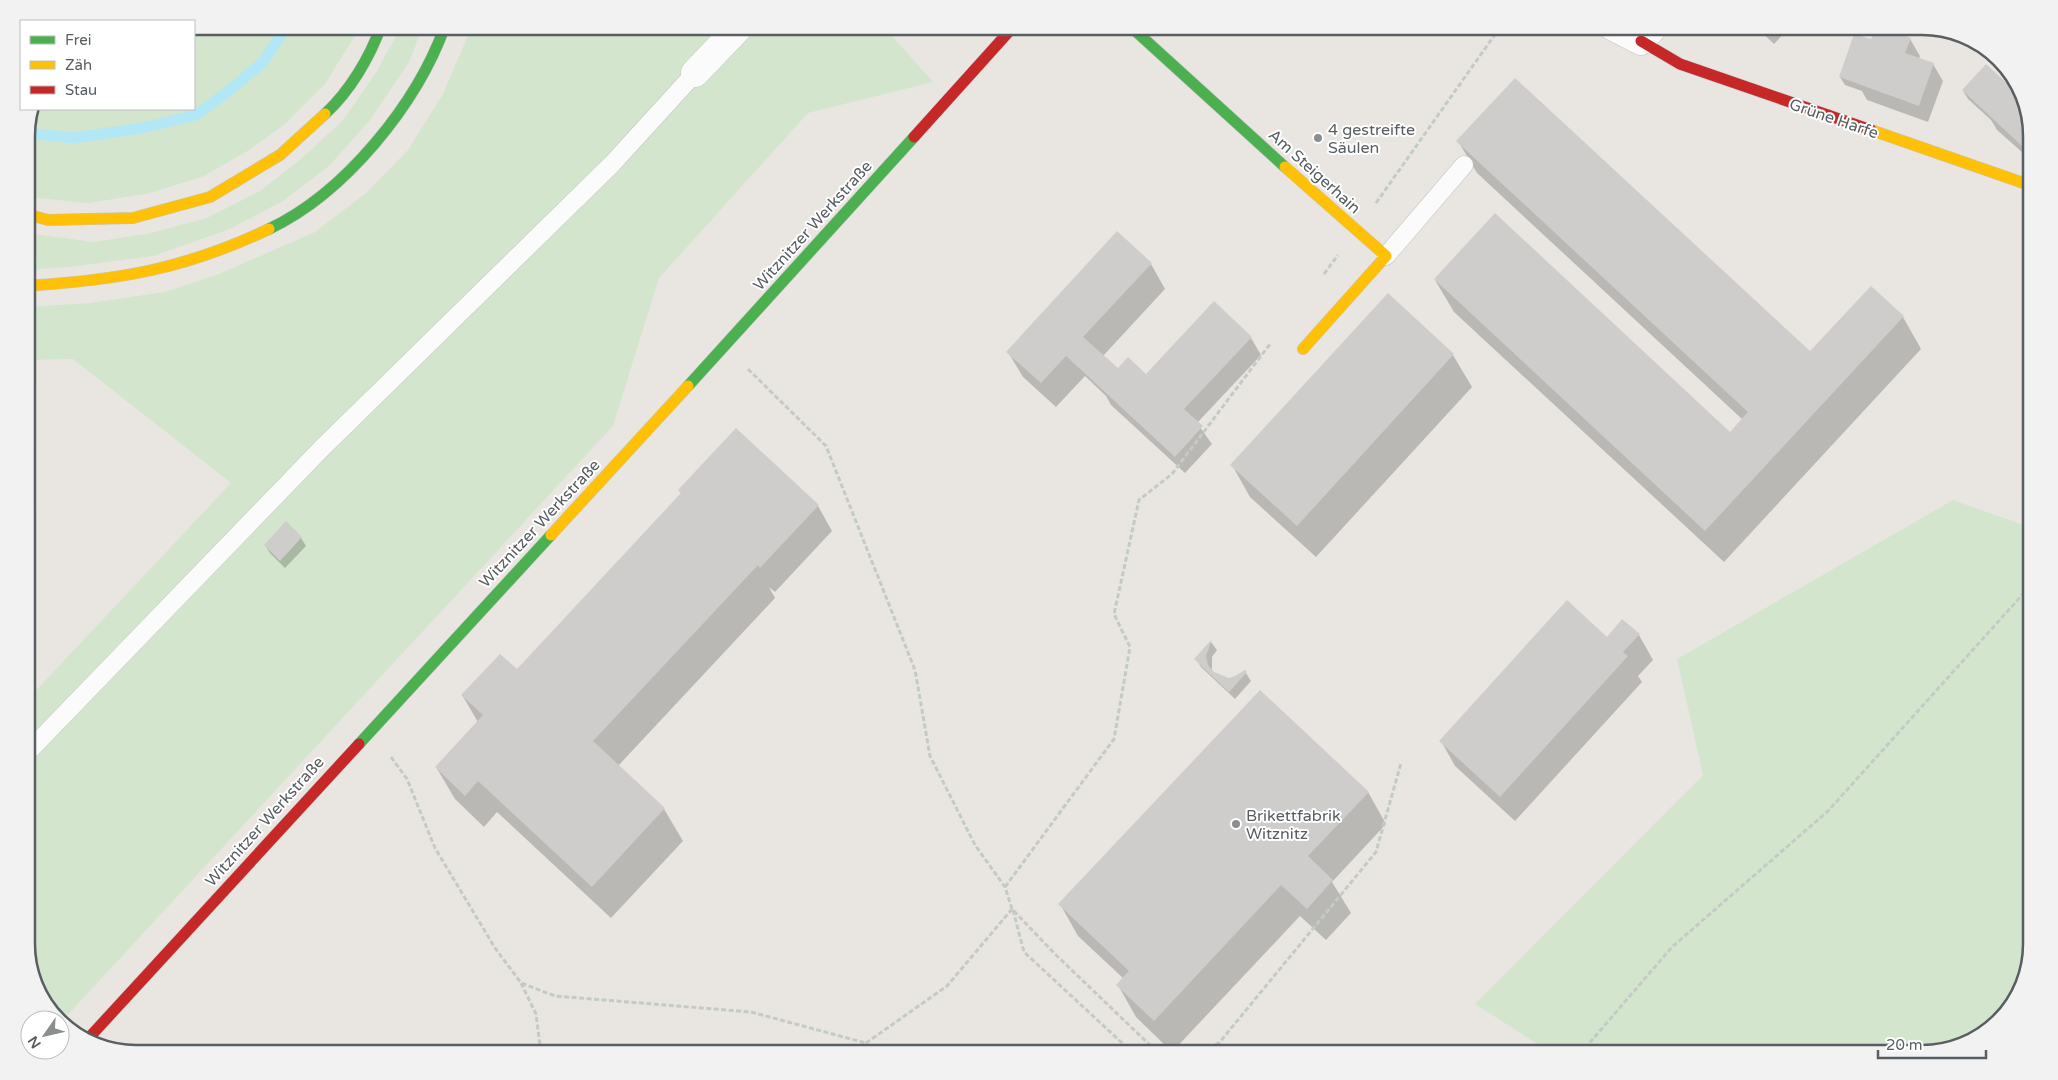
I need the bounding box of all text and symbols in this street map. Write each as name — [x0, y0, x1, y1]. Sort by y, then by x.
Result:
legend — [20, 20, 195, 110]
text: Frei — [65, 31, 91, 49]
text: Zäh — [65, 56, 92, 74]
text: Stau — [65, 81, 97, 99]
street label: Grüne Harfe — [1787, 94, 1881, 144]
place label: 4 gestreifte Säulen — [1328, 120, 1415, 158]
street label: Am Steigerhain — [1264, 125, 1364, 218]
marker: 4 gestreifte Säulen — [1312, 132, 1324, 144]
street label: Witznitzer Werkstraße — [749, 156, 876, 295]
street label: Witznitzer Werkstraße — [475, 455, 604, 592]
street label: Witznitzer Werkstraße — [201, 752, 328, 891]
place label: Brikettfabrik Witznitz — [1246, 806, 1341, 844]
marker: Brikettfabrik Witznitz — [1230, 818, 1242, 830]
north arrow — [20, 1010, 70, 1060]
scale bar — [1878, 1028, 1986, 1060]
text: N — [24, 1033, 45, 1051]
text: 20 m — [1886, 1036, 1923, 1054]

